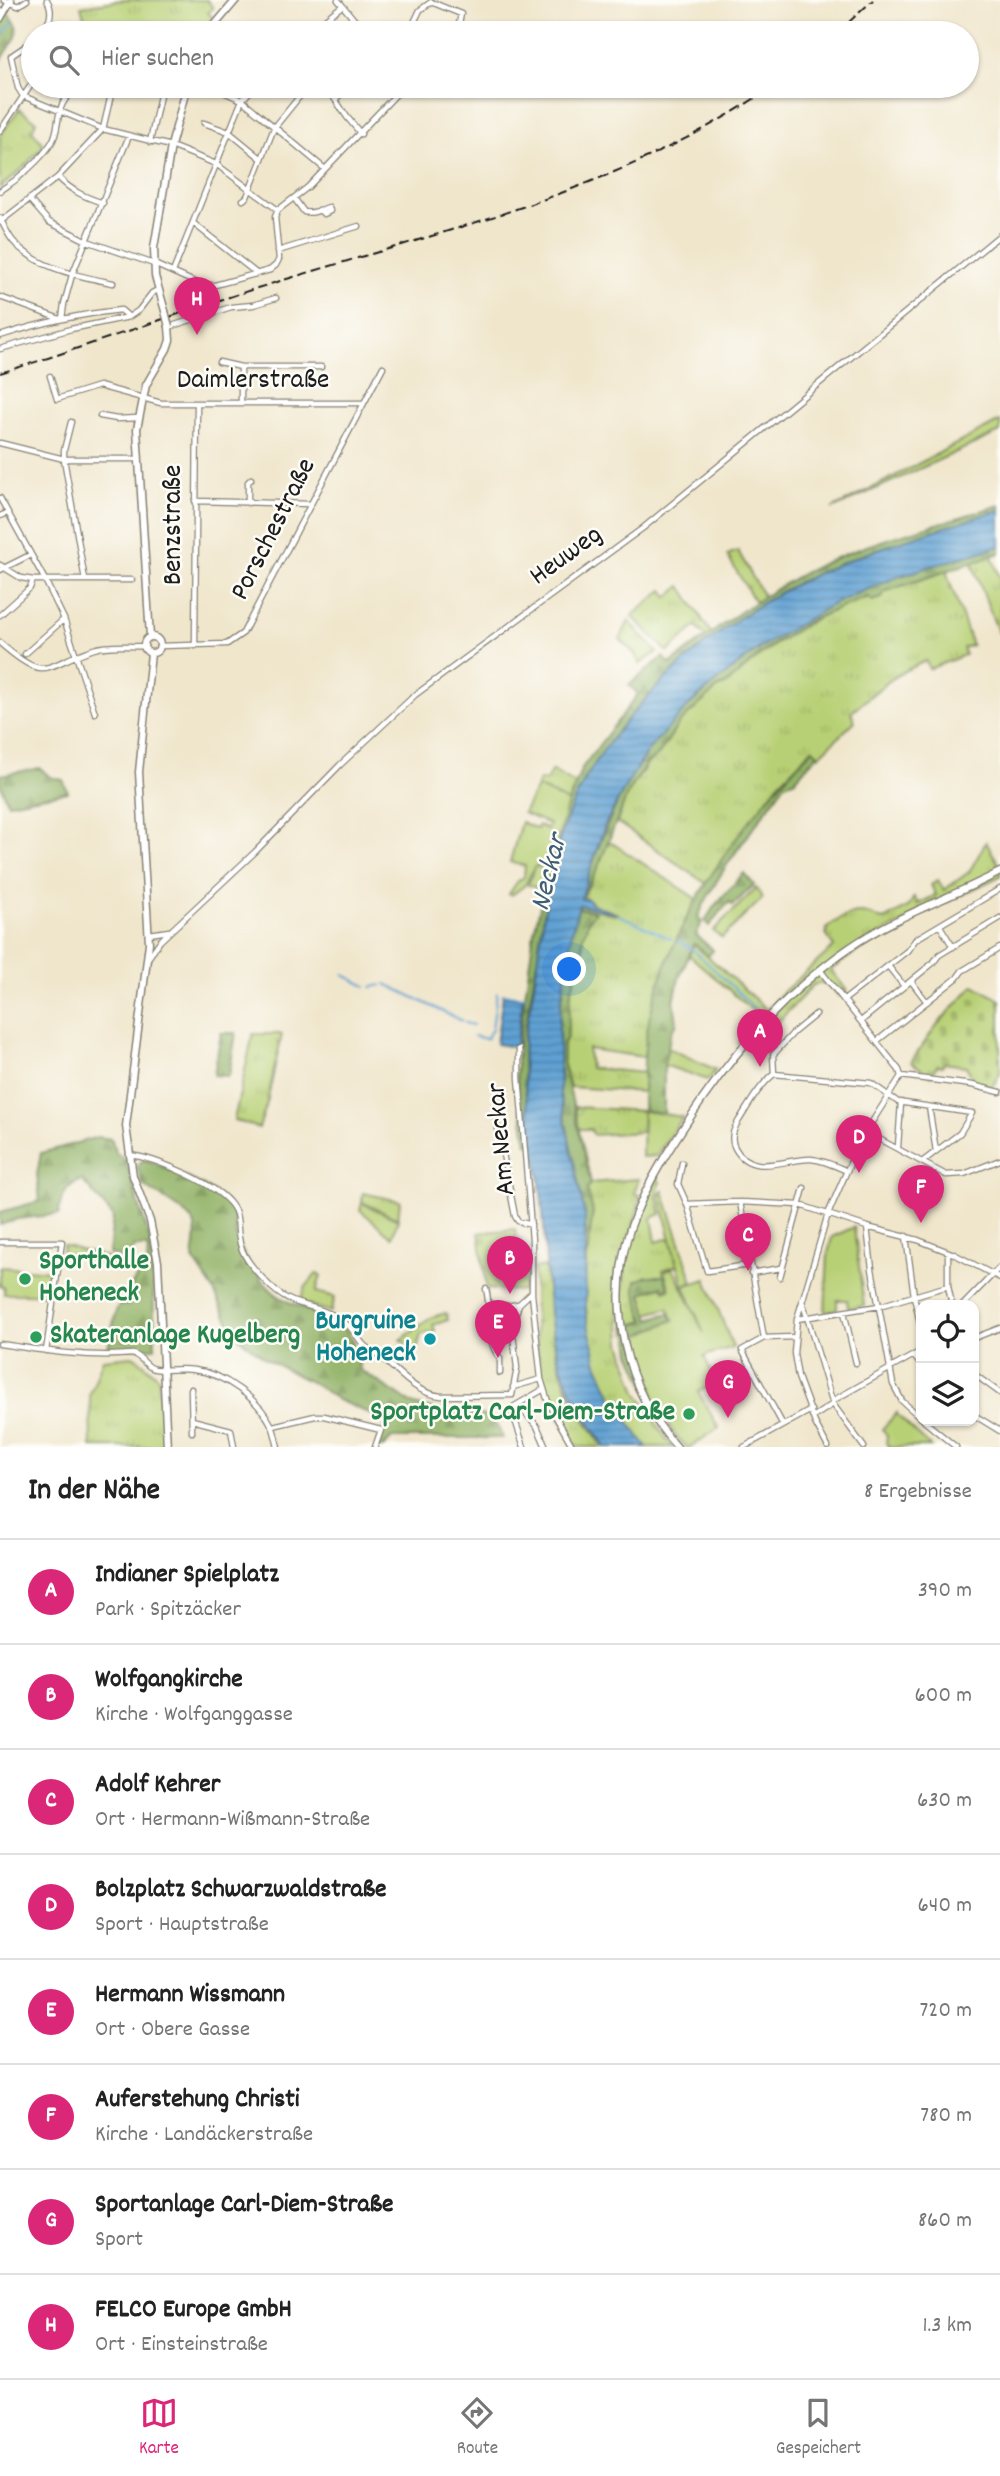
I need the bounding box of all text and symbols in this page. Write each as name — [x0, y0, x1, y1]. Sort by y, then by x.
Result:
search box — [21, 21, 979, 98]
icon: search — [45, 41, 83, 79]
text: Hier suchen — [101, 41, 214, 78]
pin: H — [174, 277, 220, 335]
street label: Daimlerstraße — [177, 362, 329, 402]
street label: Porschestraße — [222, 452, 328, 608]
street label: Benzstraße — [155, 465, 195, 585]
street label: Heuweg — [522, 517, 612, 597]
water label: Neckar — [521, 827, 582, 916]
your location — [552, 952, 586, 986]
pin: A — [737, 1009, 783, 1067]
street label: Am Neckar — [478, 1080, 528, 1197]
pin: D — [836, 1115, 882, 1173]
pin: F — [898, 1165, 944, 1223]
pin: C — [725, 1213, 771, 1271]
pin: B — [487, 1236, 533, 1294]
place label: Sporthalle Hoheneck — [39, 1243, 149, 1315]
marker: Sporthalle Hoheneck — [17, 1271, 33, 1287]
pin: E — [475, 1300, 521, 1358]
map controls — [916, 1300, 979, 1426]
button: locate — [916, 1300, 979, 1363]
place label: Burgruine Hoheneck — [315, 1303, 416, 1375]
place label: Skateranlage Kugelberg — [50, 1317, 300, 1357]
marker: Skateranlage Kugelberg — [28, 1329, 44, 1345]
marker: Burgruine Hoheneck — [422, 1331, 438, 1347]
pin: G — [705, 1360, 751, 1418]
button: layers — [916, 1363, 979, 1426]
place label: Sportplatz Carl-Diem-Straße — [370, 1394, 675, 1434]
marker: Sportplatz Carl-Diem-Straße — [681, 1406, 697, 1422]
text: In der Nähe — [28, 1471, 160, 1514]
text: 8 Ergebnisse — [864, 1476, 972, 1509]
text: Indianer Spielplatz — [95, 1557, 279, 1594]
text: A — [45, 1575, 57, 1608]
text: 390 m — [918, 1575, 972, 1608]
text: Park · Spitzäcker — [95, 1594, 241, 1627]
text: Wolfgangkirche — [95, 1662, 243, 1699]
text: B — [46, 1680, 56, 1713]
text: 600 m — [915, 1680, 972, 1713]
text: Kirche · Wolfganggasse — [95, 1699, 293, 1732]
text: Adolf Kehrer — [95, 1767, 220, 1804]
text: C — [45, 1785, 57, 1818]
text: 630 m — [917, 1785, 972, 1818]
text: Ort · Hermann-Wißmann-Straße — [95, 1804, 370, 1837]
text: Bolzplatz Schwarzwaldstraße — [95, 1872, 387, 1909]
text: D — [45, 1890, 57, 1923]
text: 640 m — [918, 1890, 972, 1923]
text: Sport · Hauptstraße — [95, 1909, 269, 1942]
text: Hermann Wissmann — [95, 1977, 285, 2014]
text: E — [46, 1995, 56, 2028]
text: 720 m — [920, 1995, 972, 2028]
text: Ort · Obere Gasse — [95, 2014, 250, 2047]
text: Auferstehung Christi — [95, 2082, 300, 2119]
text: F — [46, 2100, 56, 2133]
text: 780 m — [920, 2100, 972, 2133]
text: Kirche · Landäckerstraße — [95, 2119, 313, 2152]
text: Sportanlage Carl-Diem-Straße — [95, 2187, 393, 2224]
text: G — [45, 2205, 57, 2238]
text: 860 m — [918, 2205, 972, 2238]
text: Sport — [95, 2224, 143, 2257]
text: FELCO Europe GmbH — [95, 2292, 292, 2329]
text: H — [45, 2310, 57, 2343]
text: 1.3 km — [922, 2310, 972, 2343]
text: Ort · Einsteinstraße — [95, 2329, 268, 2362]
tab: Karte — [139, 2394, 179, 2463]
tab: Route — [457, 2394, 498, 2463]
tab: Gespeichert — [776, 2394, 861, 2463]

